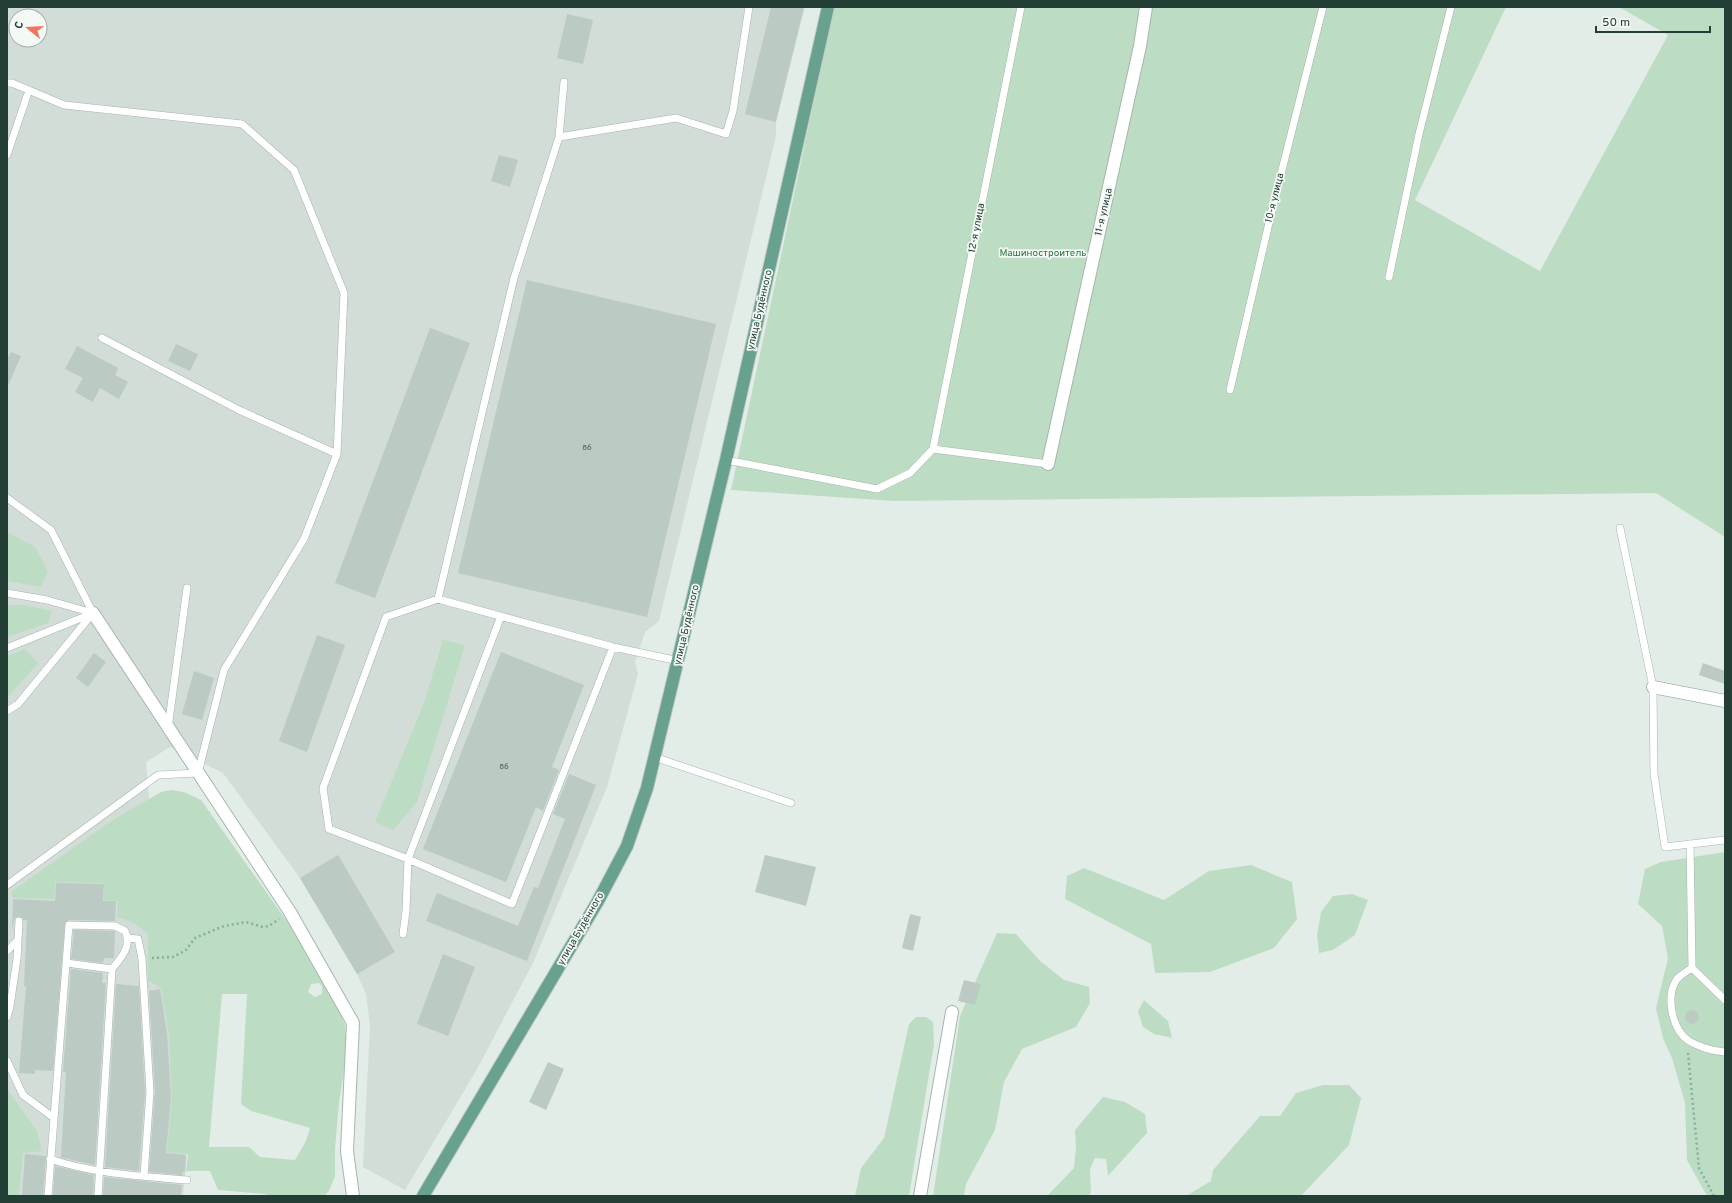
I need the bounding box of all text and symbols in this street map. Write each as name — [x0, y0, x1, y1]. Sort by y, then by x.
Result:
north arrow — [8, 8, 48, 48]
scale bar — [1596, 8, 1710, 34]
text: 50 m — [1602, 15, 1630, 31]
text: С — [12, 20, 27, 31]
street label: 10-я улица — [1263, 172, 1287, 224]
street label: 11-я улица — [1092, 187, 1116, 237]
street label: 12-я улица — [966, 202, 988, 254]
park label: Машиностроитель — [999, 247, 1087, 260]
street label: улица Будённого — [744, 268, 776, 351]
house number: 86 — [582, 443, 592, 453]
street label: улица Будённого — [671, 583, 703, 666]
house number: 86 — [499, 762, 509, 772]
street label: улица Будённого — [555, 890, 607, 968]

